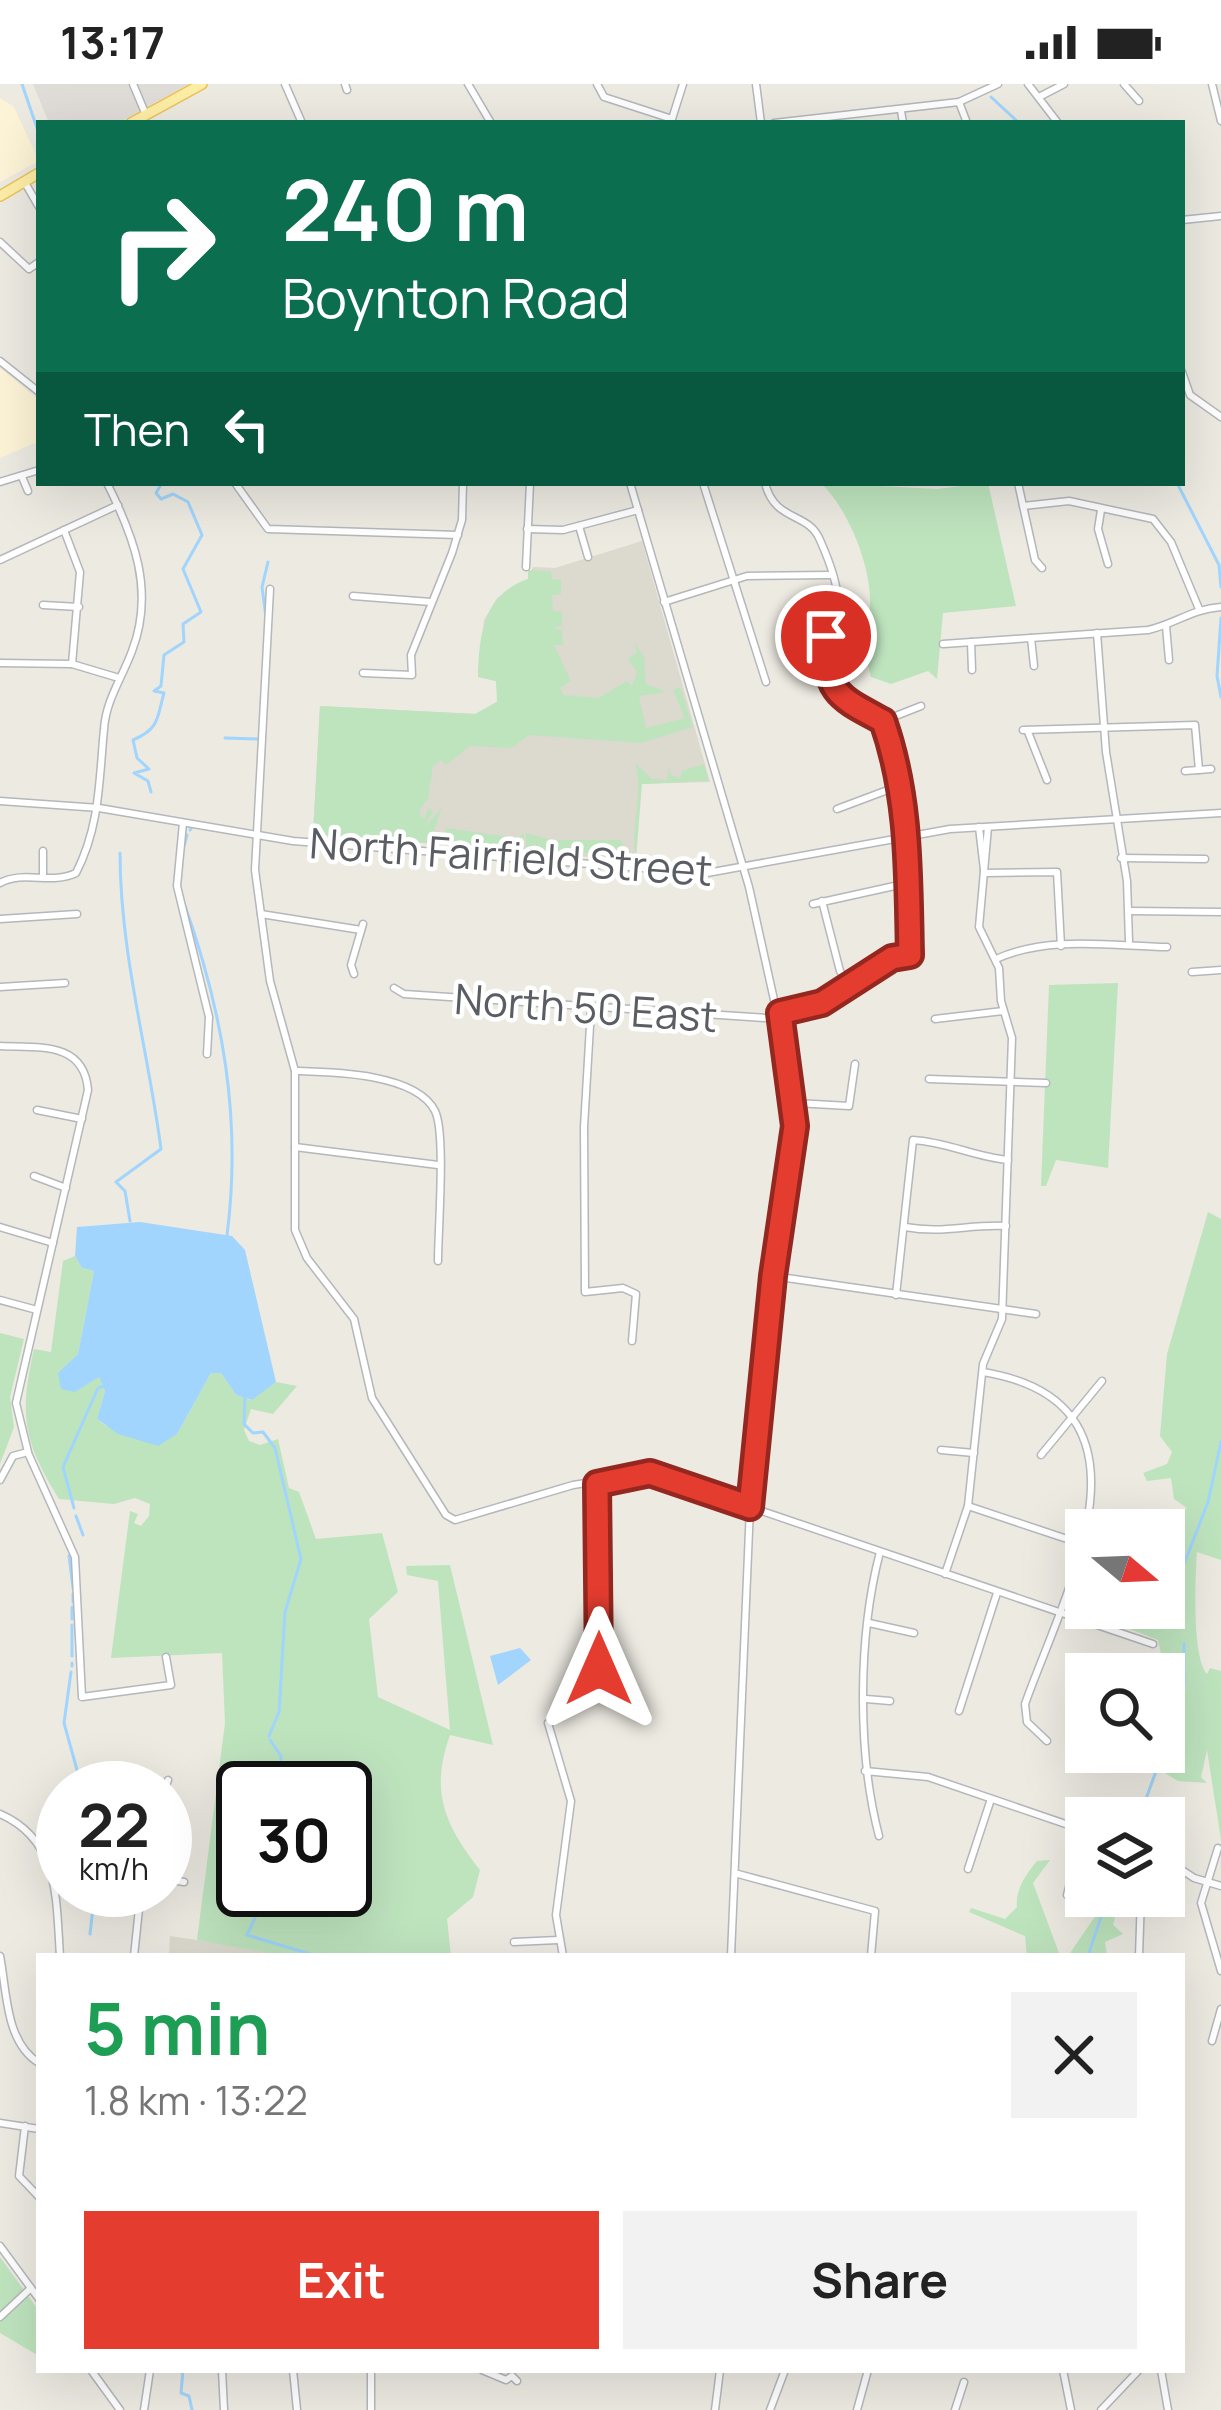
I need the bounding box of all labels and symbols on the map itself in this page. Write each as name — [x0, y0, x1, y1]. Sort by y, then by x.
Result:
pin — [775, 585, 877, 687]
street label: North Fairfield Street — [308, 813, 714, 899]
street label: North 50 East — [453, 969, 719, 1045]
north arrow — [1065, 1509, 1185, 1629]
position arrow — [536, 1606, 662, 1732]
speed limit sign: 30 — [216, 1761, 372, 1917]

